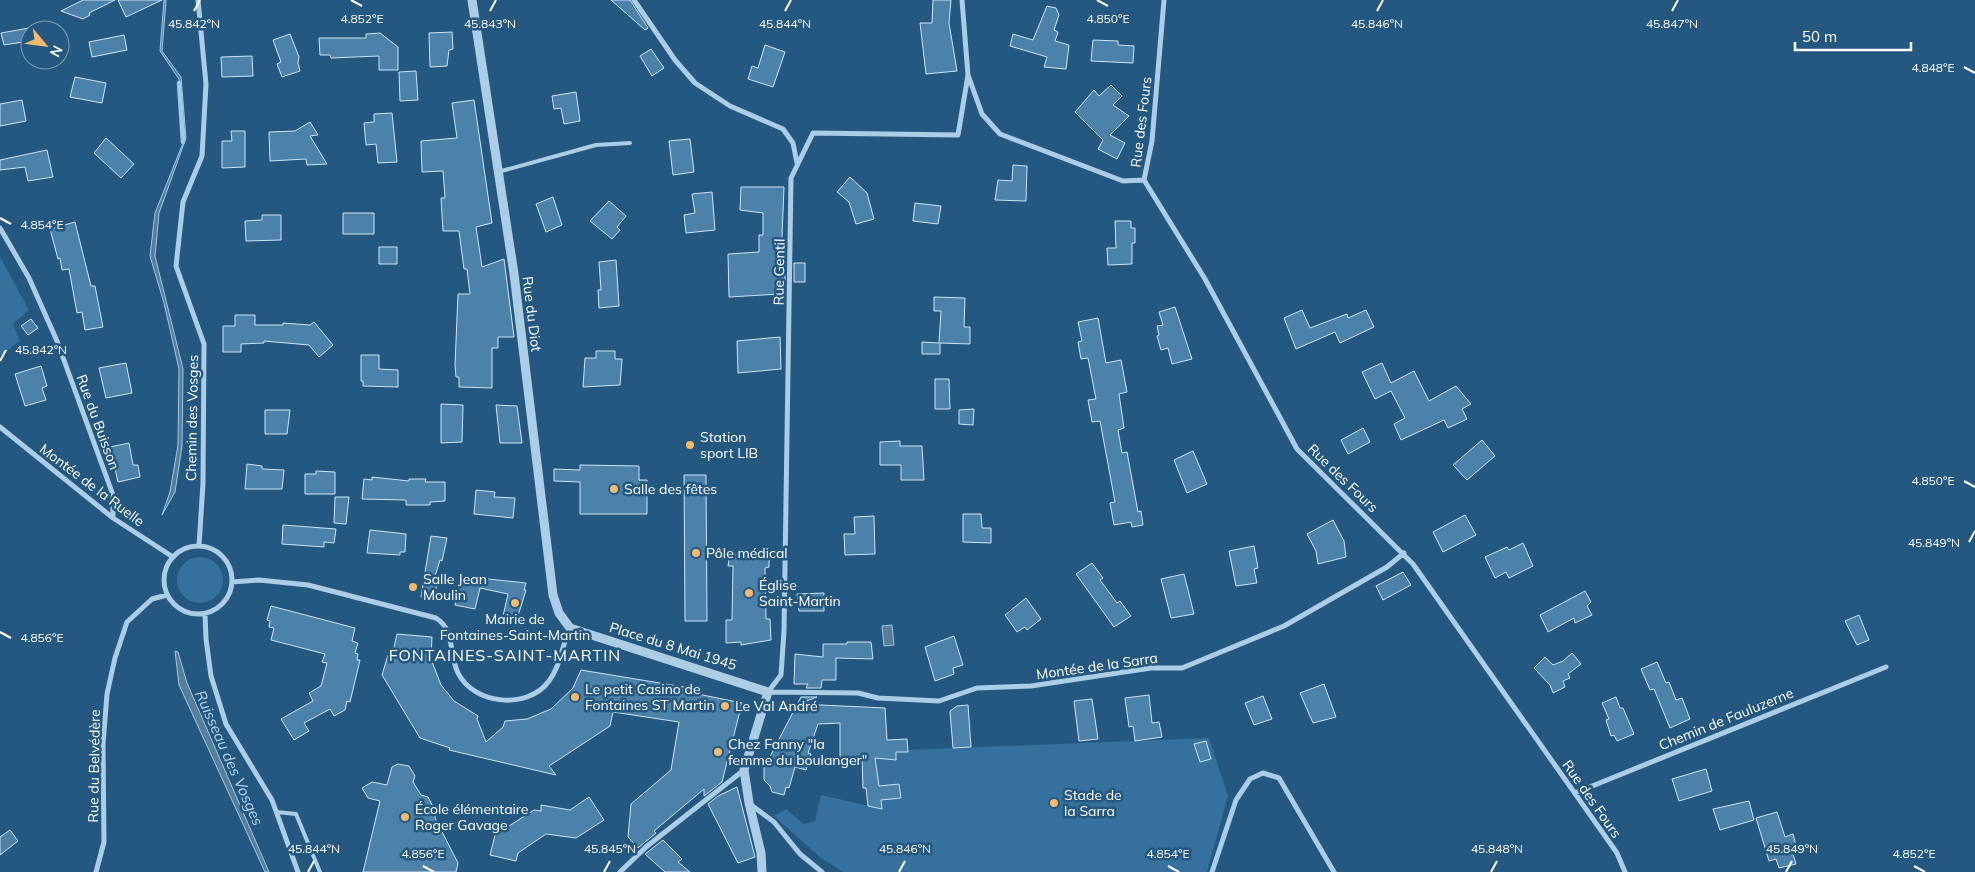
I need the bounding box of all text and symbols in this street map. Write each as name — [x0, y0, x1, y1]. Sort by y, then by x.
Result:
text: 4.852°E — [340, 11, 384, 26]
text: 4.850°E — [1086, 11, 1130, 26]
text: 45.842°N — [168, 16, 220, 31]
text: 45.843°N — [464, 16, 516, 31]
text: 45.844°N — [759, 16, 811, 31]
text: 45.846°N — [1351, 16, 1403, 31]
text: 45.847°N — [1646, 16, 1698, 31]
north arrow — [20, 20, 70, 70]
scale bar — [1795, 20, 1911, 52]
text: 50 m — [1802, 27, 1837, 46]
text: N — [46, 42, 67, 60]
text: 4.848°E — [1911, 60, 1955, 75]
street label: Rue des Fours — [1127, 76, 1156, 168]
text: 4.854°E — [20, 217, 64, 232]
street label: Rue Gentil — [769, 239, 789, 305]
street label: Rue du Diot — [518, 275, 546, 353]
text: 45.842°N — [15, 342, 67, 357]
street label: Chemin des Vosges — [182, 355, 202, 481]
street label: Rue du Buisson — [72, 372, 124, 472]
place label: Station sport LIB — [700, 428, 758, 462]
marker: Station sport LIB — [684, 439, 696, 451]
street label: Montée de la Ruelle — [36, 440, 148, 530]
street label: Rue des Fours — [1304, 440, 1382, 516]
text: 4.850°E — [1911, 473, 1955, 488]
place label: Salle des fêtes — [624, 480, 717, 498]
marker: Salle des fêtes — [608, 483, 620, 495]
text: 45.849°N — [1908, 535, 1960, 550]
place label: Pôle médical — [706, 544, 788, 562]
marker: Pôle médical — [690, 547, 702, 559]
place label: Salle Jean Moulin — [423, 570, 487, 604]
place label: Église Saint-Martin — [759, 576, 841, 610]
marker: Salle Jean Moulin — [407, 581, 419, 593]
marker: Église Saint-Martin — [743, 587, 755, 599]
marker: Mairie de Fontaines-Saint-Martin — [509, 597, 521, 609]
place label: Mairie de Fontaines-Saint-Martin — [440, 610, 590, 644]
street label: Place du 8 Mai 1945 — [607, 618, 739, 674]
text: 4.856°E — [20, 630, 64, 645]
district label: FONTAINES-SAINT-MARTIN — [389, 645, 621, 665]
street label: Montée de la Sarra — [1035, 649, 1159, 683]
place label: Le petit Casino de Fontaines ST Martin — [585, 680, 715, 714]
street label: Chemin de Fauluzerne — [1656, 684, 1796, 754]
water label: Ruisseau des Vosges — [191, 687, 268, 828]
marker: Le petit Casino de Fontaines ST Martin — [569, 691, 581, 703]
place label: Le Val André — [735, 697, 818, 715]
marker: Le Val André — [719, 700, 731, 712]
street label: Rue du Belvédère — [84, 709, 104, 823]
place label: Chez Fanny "la femme du boulanger" — [728, 735, 867, 769]
marker: Chez Fanny "la femme du boulanger" — [712, 746, 724, 758]
street label: Rue des Fours — [1558, 756, 1626, 842]
place label: Stade de la Sarra — [1064, 786, 1122, 820]
marker: Stade de la Sarra — [1048, 797, 1060, 809]
place label: École élémentaire Roger Gavage — [415, 800, 528, 834]
marker: École élémentaire Roger Gavage — [399, 811, 411, 823]
text: 45.844°N — [288, 841, 340, 856]
text: 45.845°N — [584, 841, 636, 856]
text: 45.846°N — [879, 841, 931, 856]
text: 45.848°N — [1471, 841, 1523, 856]
text: 45.849°N — [1766, 841, 1818, 856]
text: 4.856°E — [401, 846, 445, 861]
text: 4.854°E — [1146, 846, 1190, 861]
text: 4.852°E — [1892, 846, 1936, 861]

